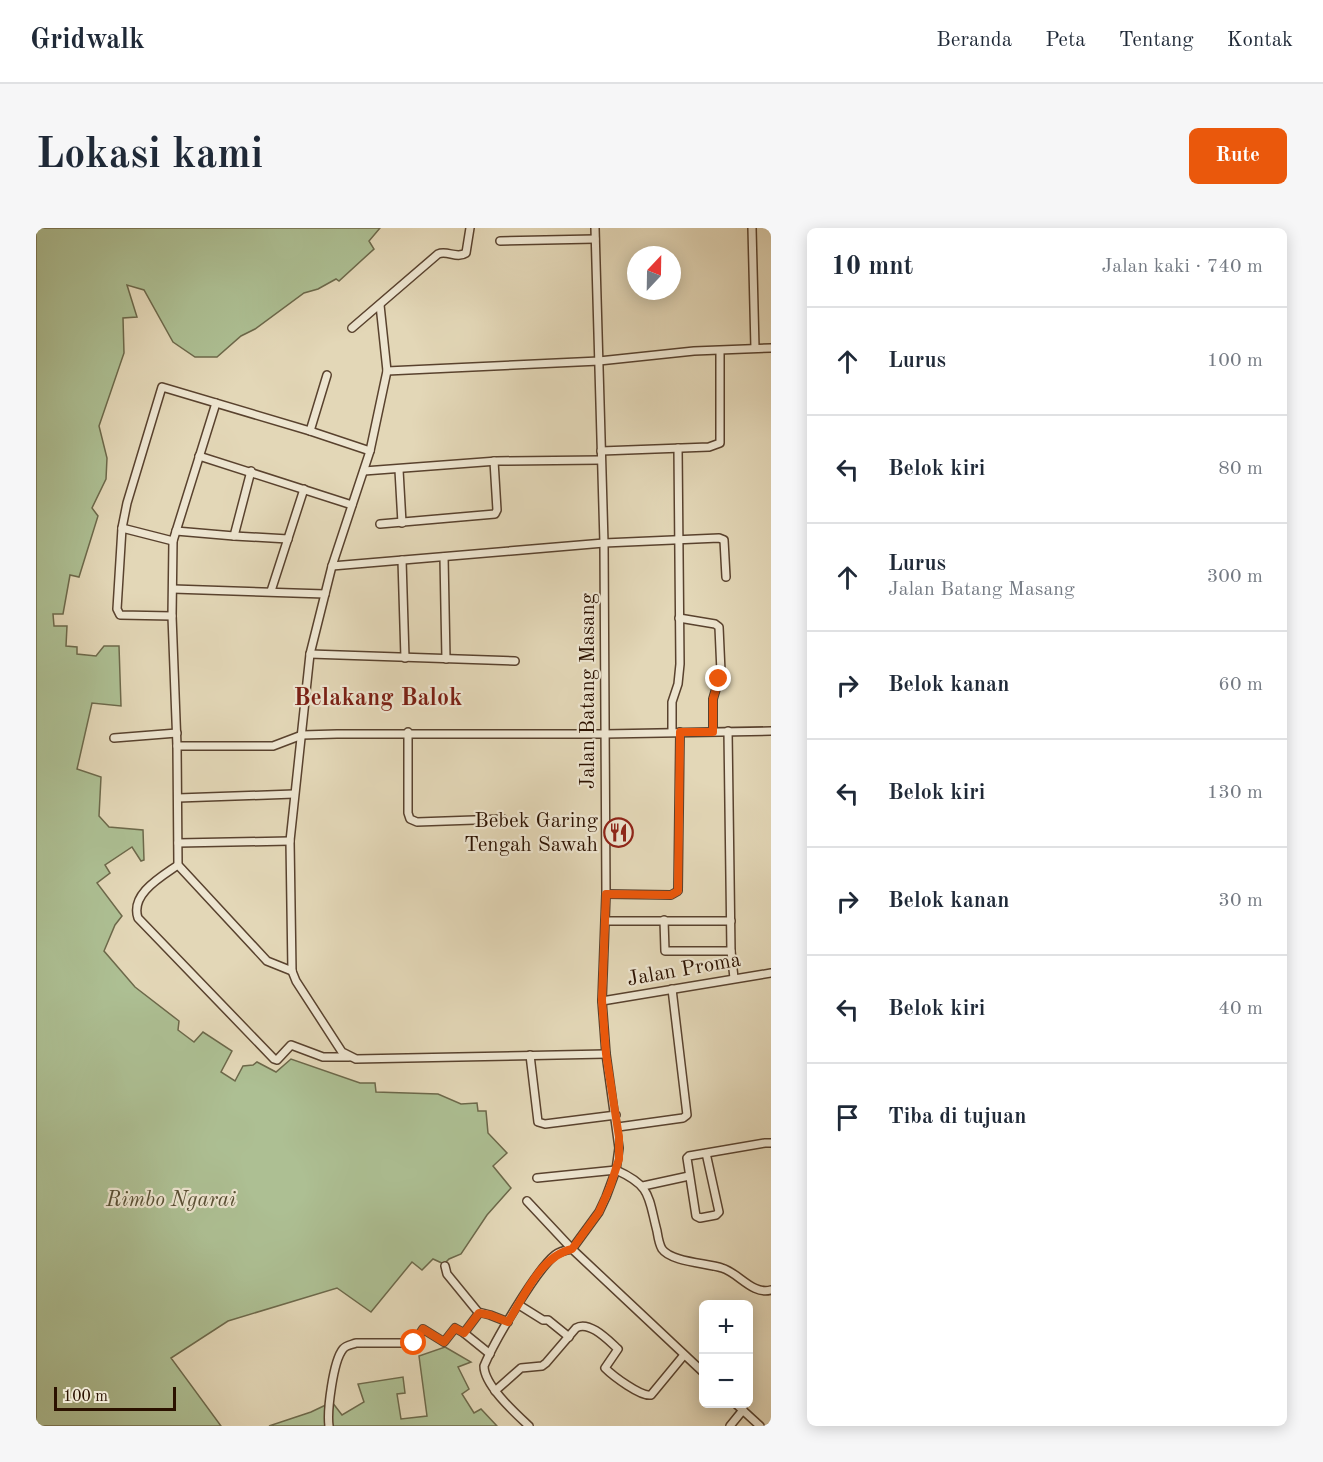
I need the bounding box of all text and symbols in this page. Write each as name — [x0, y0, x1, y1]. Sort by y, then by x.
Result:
text: Gridwalk — [30, 27, 145, 55]
text: Beranda — [936, 30, 1012, 51]
text: Peta — [1045, 30, 1086, 51]
text: Tentang — [1119, 30, 1194, 51]
text: Kontak — [1227, 30, 1293, 51]
button: Rute — [1189, 128, 1287, 184]
text: Lokasi kami — [36, 135, 263, 177]
north arrow — [627, 246, 681, 300]
text: 10 mnt — [831, 254, 913, 280]
text: Jalan kaki · 740 m — [1101, 257, 1263, 277]
icon: ahead — [831, 345, 864, 378]
text: Lurus — [888, 350, 946, 372]
text: 100 m — [1207, 351, 1263, 371]
icon: left — [831, 453, 864, 486]
text: Belok kiri — [888, 458, 985, 480]
text: 80 m — [1218, 459, 1263, 479]
text: Lurus — [888, 553, 946, 575]
icon: ahead — [831, 561, 864, 594]
text: 300 m — [1207, 567, 1263, 587]
text: Jalan Batang Masang — [888, 580, 1075, 600]
street label: Jalan Batang Masang — [578, 592, 599, 789]
route end — [705, 665, 731, 691]
icon: right — [831, 669, 864, 702]
text: Belok kanan — [888, 674, 1010, 696]
text: 60 m — [1218, 675, 1263, 695]
district label: Belakang Balok — [293, 687, 463, 711]
icon: left — [831, 777, 864, 810]
text: Belok kiri — [888, 782, 985, 804]
text: 130 m — [1207, 783, 1263, 803]
place label: Bebek Garing Tengah Sawah — [464, 811, 599, 856]
restaurant icon: Bebek Garing Tengah Sawah — [603, 817, 635, 849]
icon: right — [831, 885, 864, 918]
text: Belok kanan — [888, 890, 1010, 912]
text: 30 m — [1218, 891, 1263, 911]
street label: Jalan Proma — [625, 950, 743, 990]
icon: left — [831, 993, 864, 1026]
text: Belok kiri — [888, 998, 985, 1020]
text: 40 m — [1218, 999, 1263, 1019]
icon: arrive — [831, 1101, 864, 1134]
text: Tiba di tujuan — [888, 1106, 1026, 1128]
park label: Rimbo Ngarai — [105, 1190, 236, 1211]
map controls — [699, 1300, 753, 1408]
button: + — [699, 1300, 753, 1354]
route start — [400, 1329, 426, 1355]
button: − — [699, 1354, 753, 1408]
scale bar — [54, 1384, 176, 1412]
text: 100 m — [63, 1389, 108, 1405]

